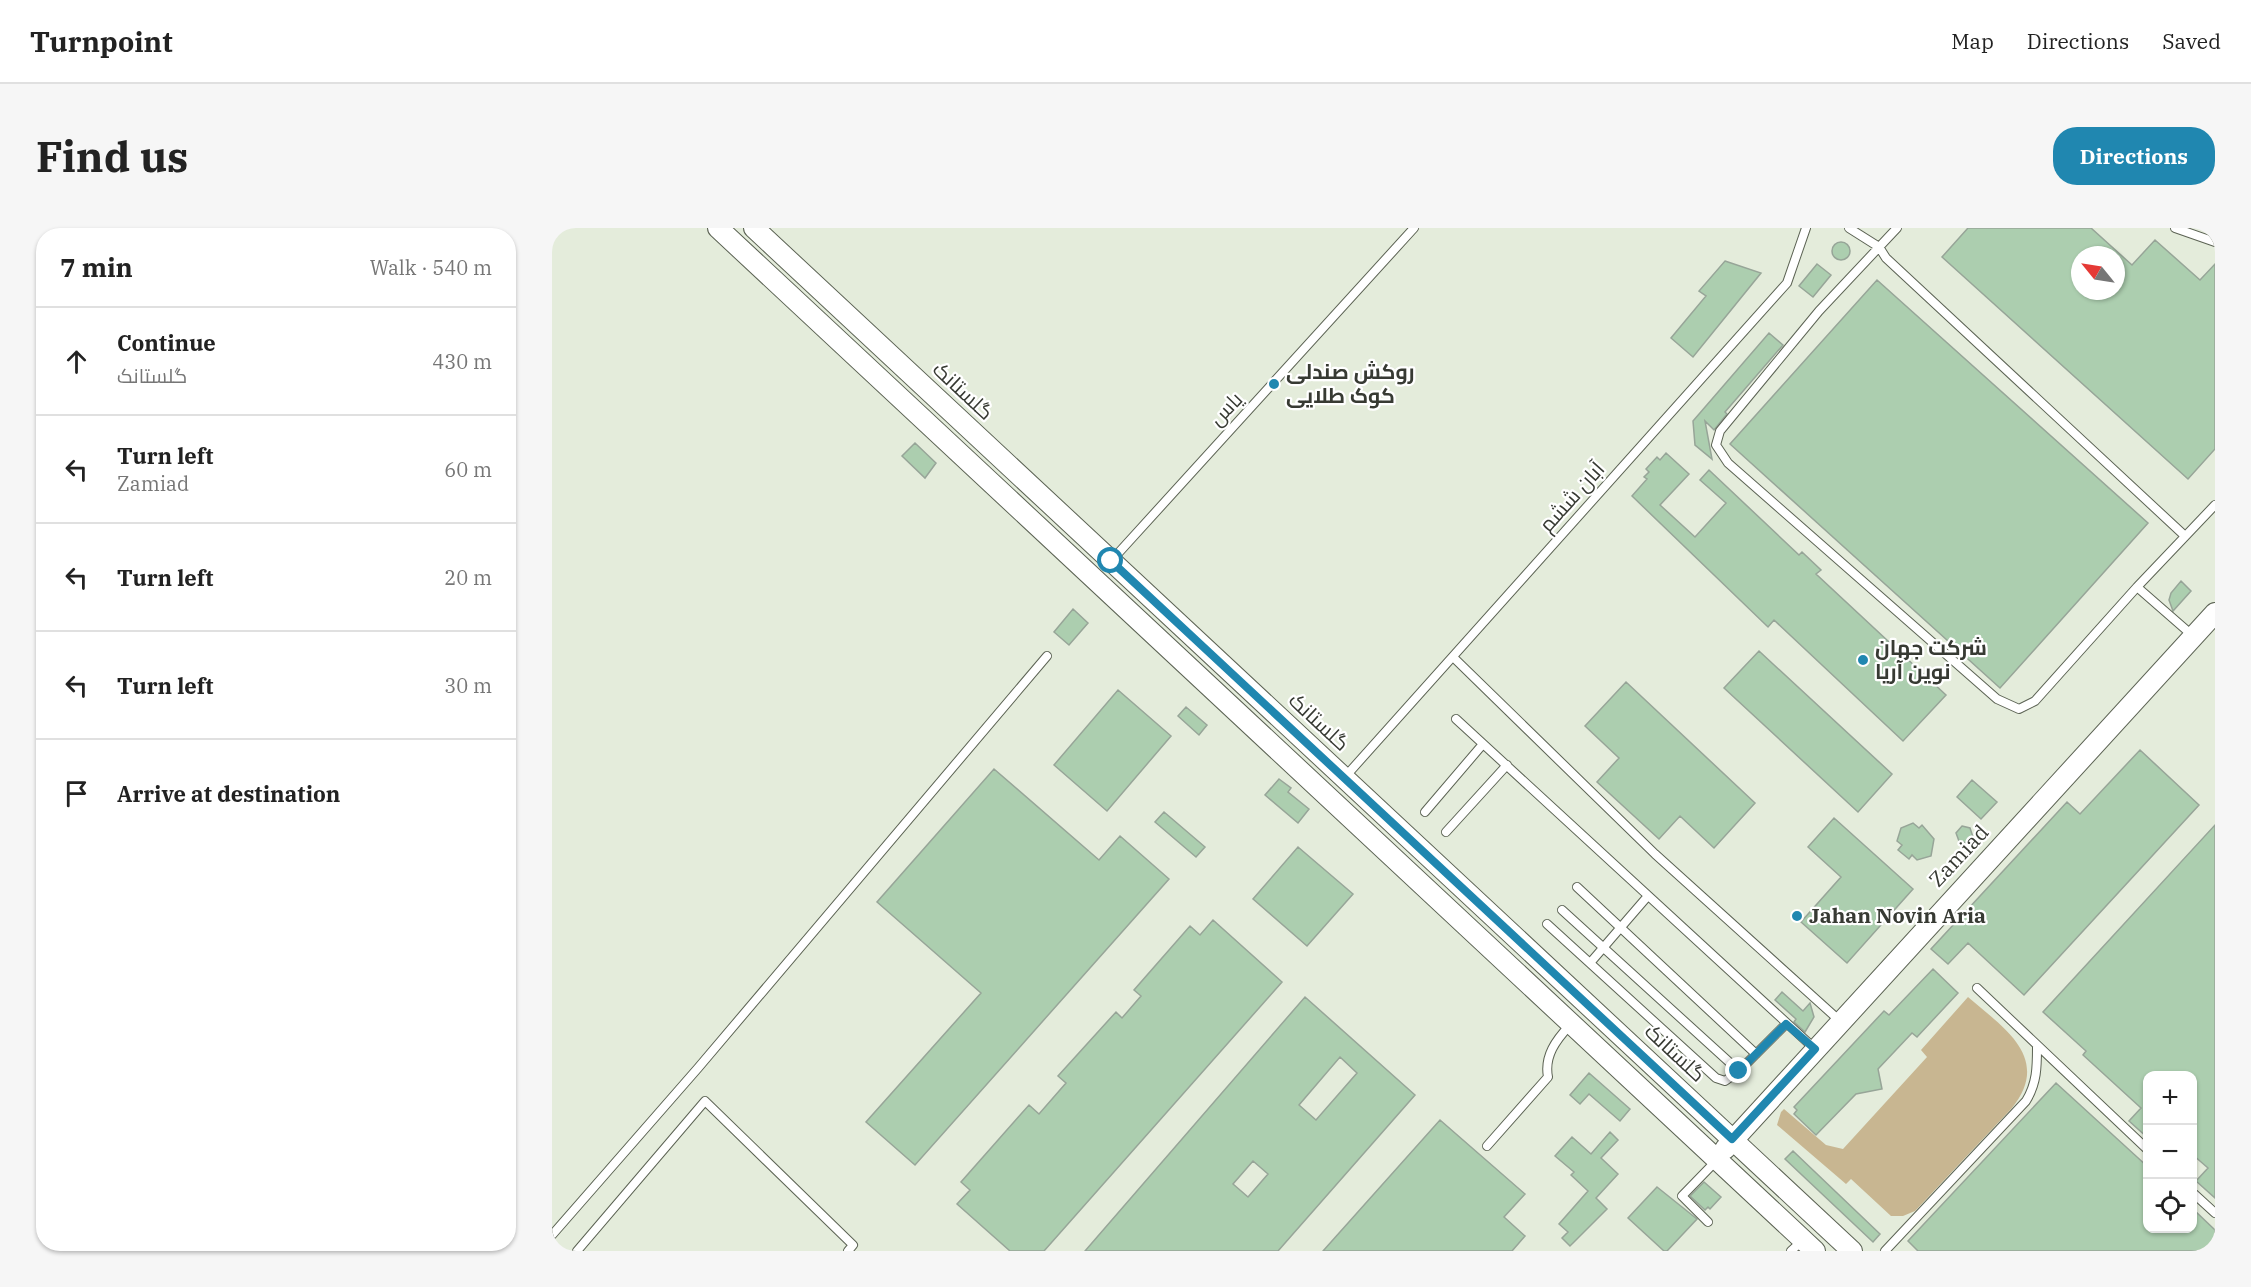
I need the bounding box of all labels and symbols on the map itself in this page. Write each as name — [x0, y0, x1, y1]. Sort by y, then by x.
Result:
north arrow — [2071, 246, 2125, 300]
street label: گلستانک — [927, 355, 1000, 426]
place label: روکش صندلی کوک طلایی — [1286, 357, 1414, 409]
marker: روکش صندلی کوک طلایی — [1267, 377, 1281, 391]
street label: یاس — [1202, 385, 1249, 431]
street label: آبان ششم — [1532, 455, 1611, 538]
route start — [1097, 547, 1123, 573]
place label: شرکت جهان نوین آریا — [1875, 633, 1987, 685]
marker: شرکت جهان نوین آریا — [1856, 653, 1870, 667]
street label: گلستانک — [1283, 686, 1356, 757]
street label: Zamiad — [1922, 818, 1994, 893]
place label: Jahan Novin Aria — [1809, 901, 1986, 929]
marker: Jahan Novin Aria — [1790, 909, 1804, 923]
street label: گلستانک — [1639, 1017, 1712, 1088]
route end — [1725, 1057, 1751, 1083]

